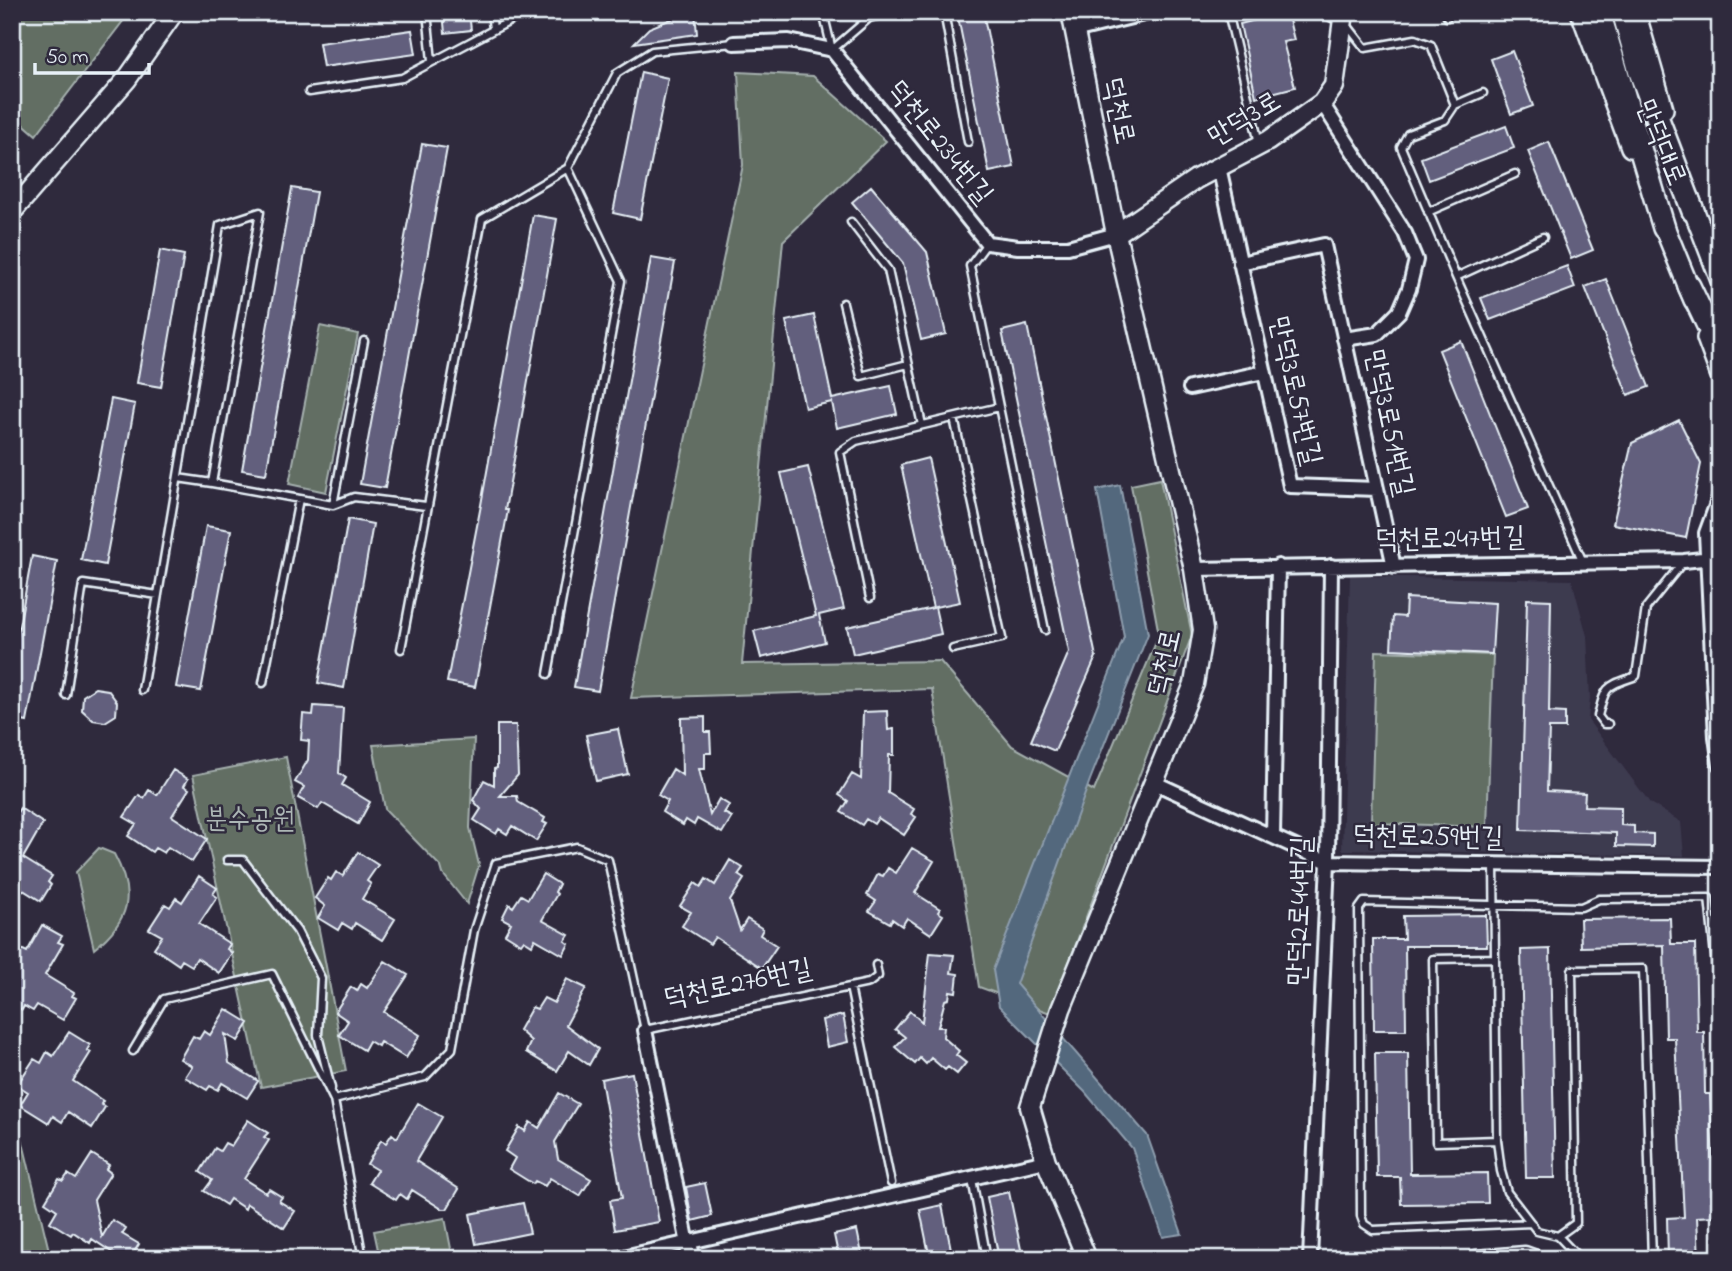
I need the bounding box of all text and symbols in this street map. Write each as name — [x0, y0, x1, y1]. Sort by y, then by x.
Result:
scale bar — [35, 32, 149, 76]
text: 50 m — [46, 43, 89, 73]
street label: 덕천로234번길 — [876, 72, 1002, 214]
street label: 덕천로 — [1090, 74, 1144, 148]
street label: 만덕3로 — [1201, 82, 1289, 158]
street label: 만덕대로 — [1624, 94, 1696, 192]
street label: 만덕3로57번길 — [1257, 312, 1331, 470]
street label: 만덕3로51번길 — [1352, 346, 1424, 500]
street label: 덕천로247번길 — [1375, 518, 1525, 562]
street label: 덕천로 — [1138, 625, 1194, 701]
park label: 분수공원 — [205, 800, 295, 841]
street label: 덕천로259번길 — [1352, 816, 1504, 860]
street label: 만덕2로44번길 — [1278, 836, 1324, 986]
street label: 덕천로276번길 — [660, 949, 816, 1021]

